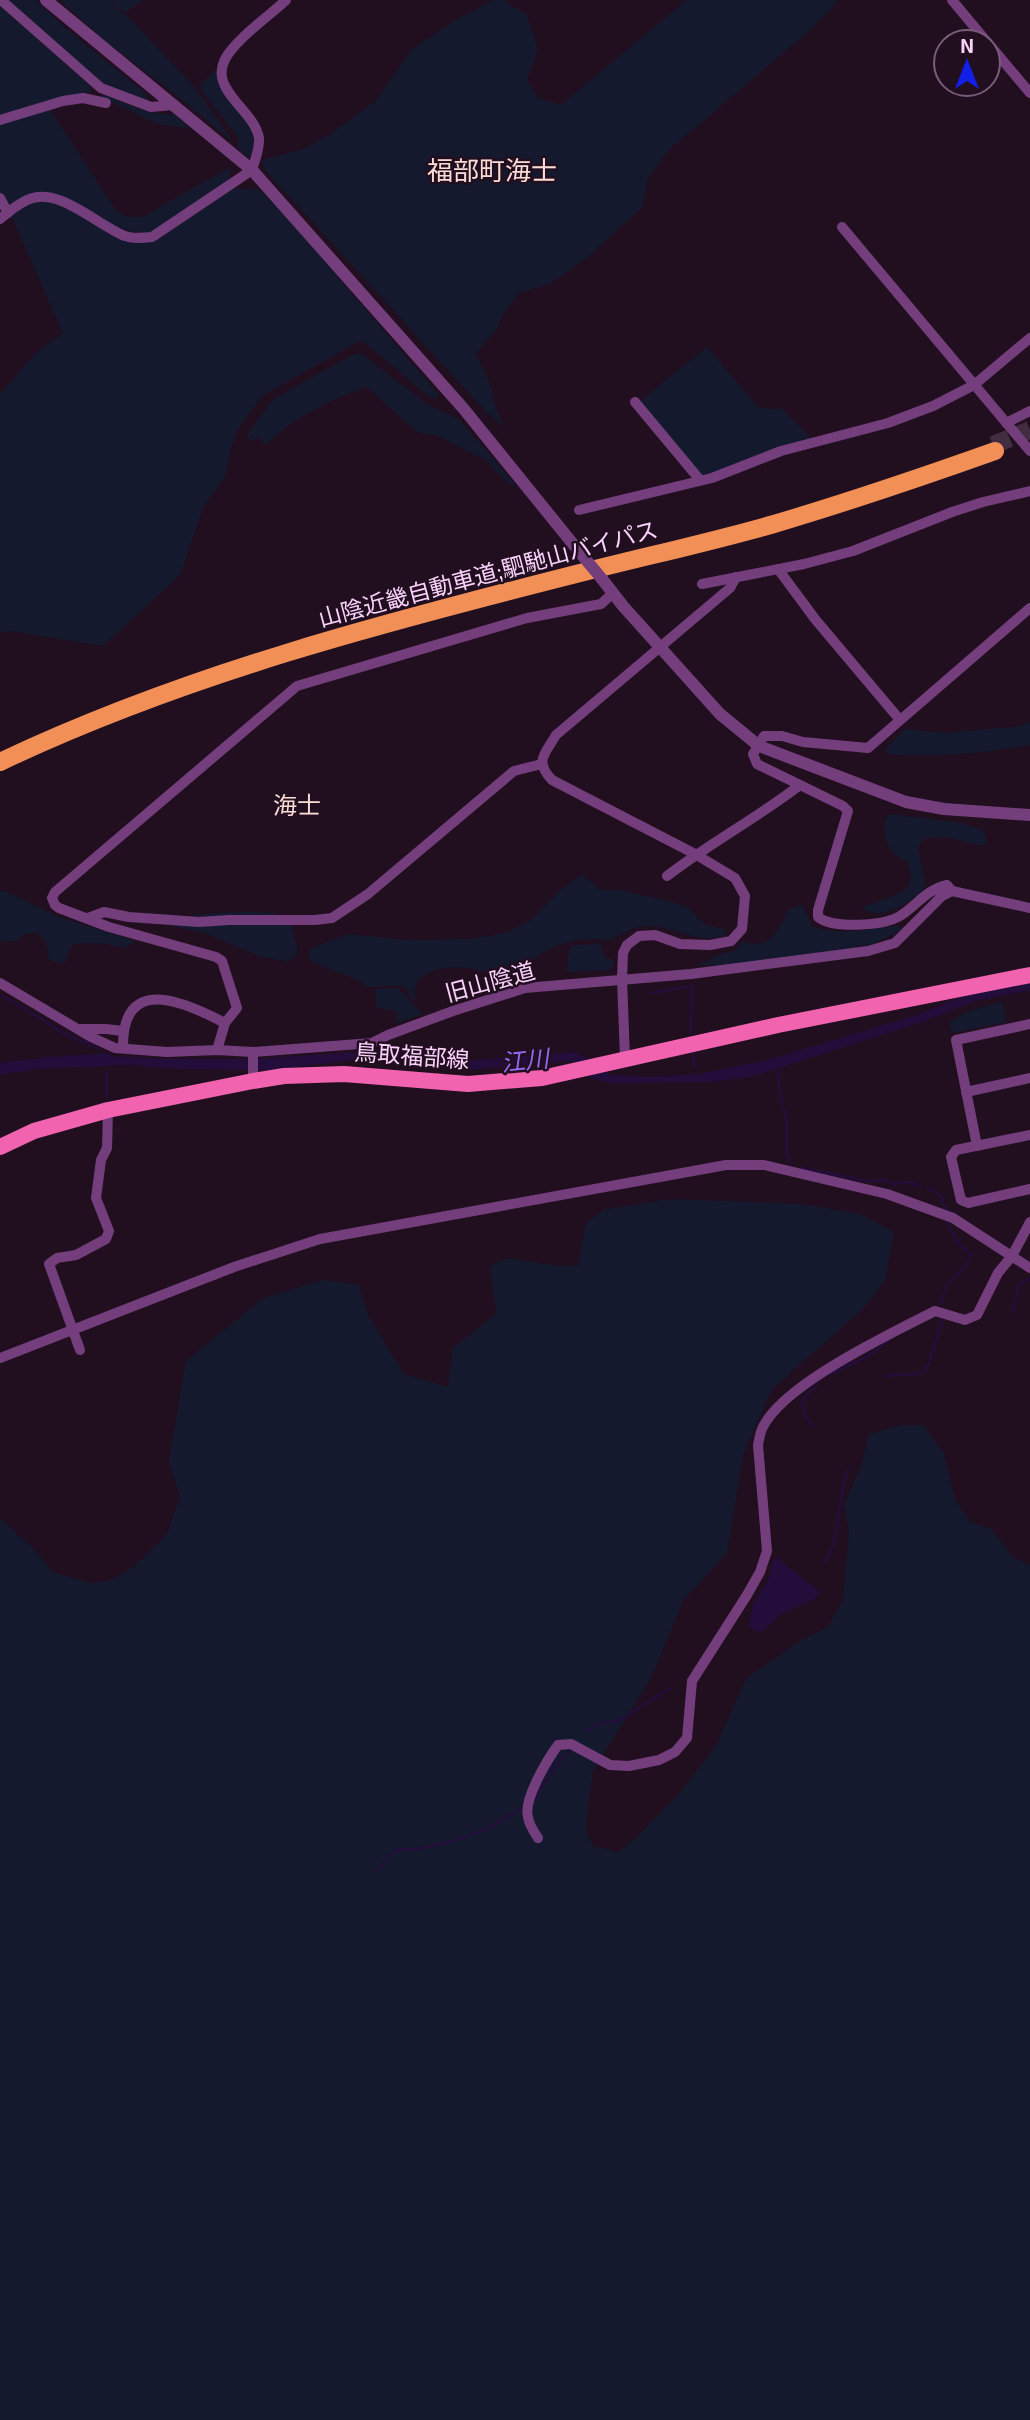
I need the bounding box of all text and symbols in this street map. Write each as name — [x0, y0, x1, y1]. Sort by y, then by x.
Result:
north arrow — [932, 28, 1002, 98]
text: N — [960, 34, 974, 57]
district label: 福部町海士 — [427, 154, 557, 185]
street label: 山陰近畿自動車道;駟馳山バイパス — [315, 514, 660, 632]
district label: 海士 — [273, 790, 321, 819]
street label: 旧山陰道 — [442, 956, 538, 1006]
street label: 鳥取福部線 — [354, 1037, 470, 1073]
water label: 江川 — [499, 1042, 553, 1076]

